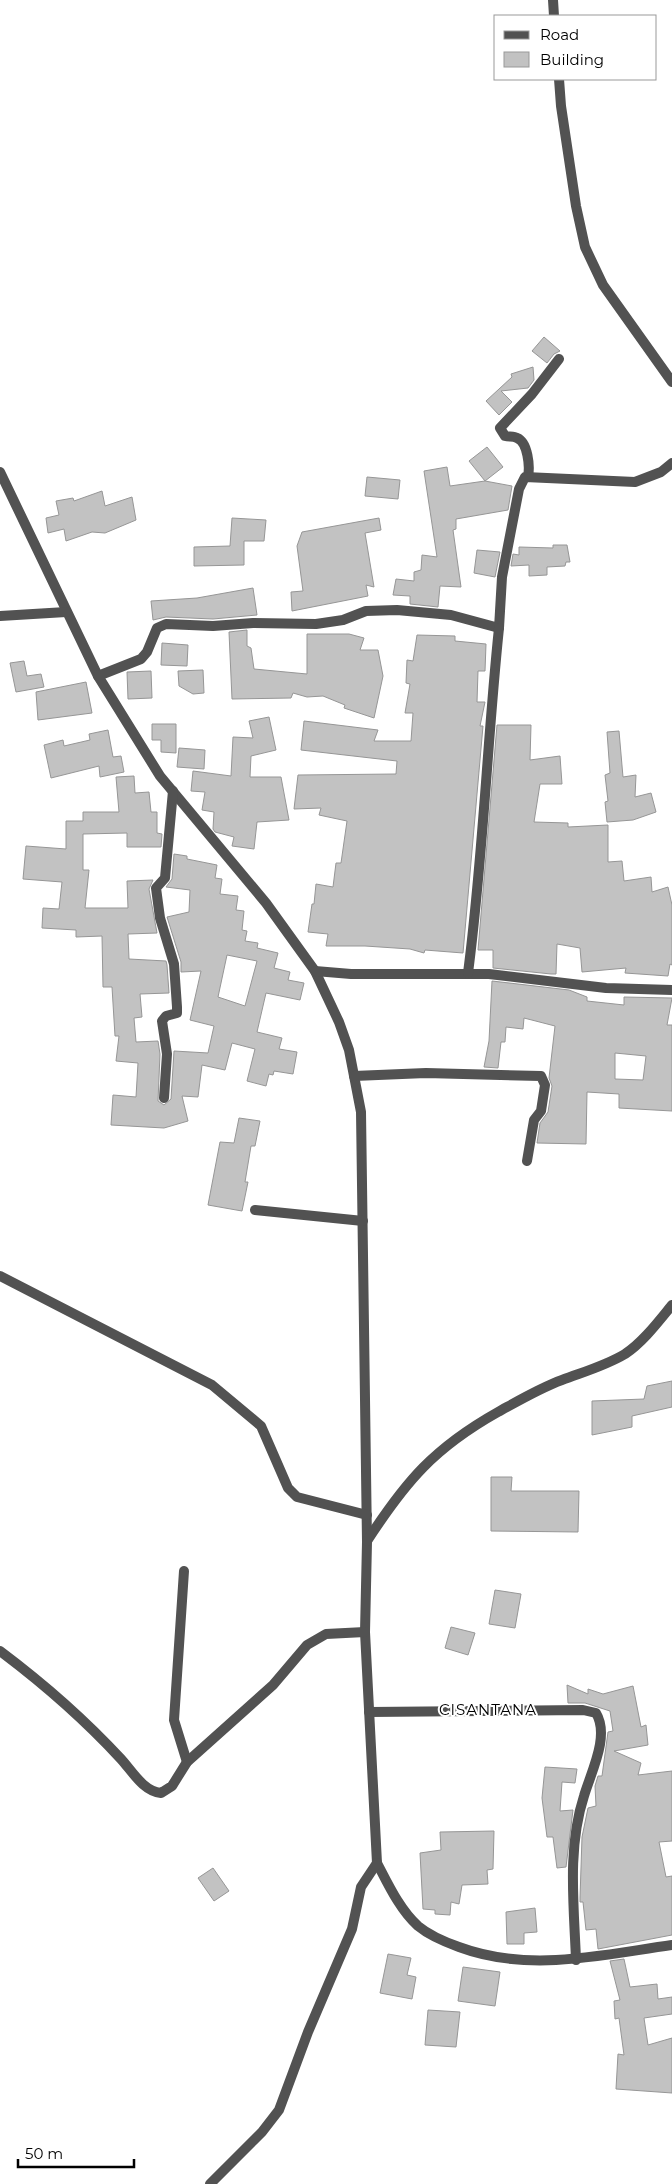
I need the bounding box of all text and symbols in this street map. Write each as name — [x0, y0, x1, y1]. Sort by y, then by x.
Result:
legend — [494, 15, 657, 80]
text: Road — [540, 25, 579, 44]
text: Building — [540, 50, 604, 69]
district label: CISANTANA — [439, 1700, 537, 1719]
scale bar — [18, 2136, 134, 2168]
text: 50 m — [25, 2144, 63, 2163]

